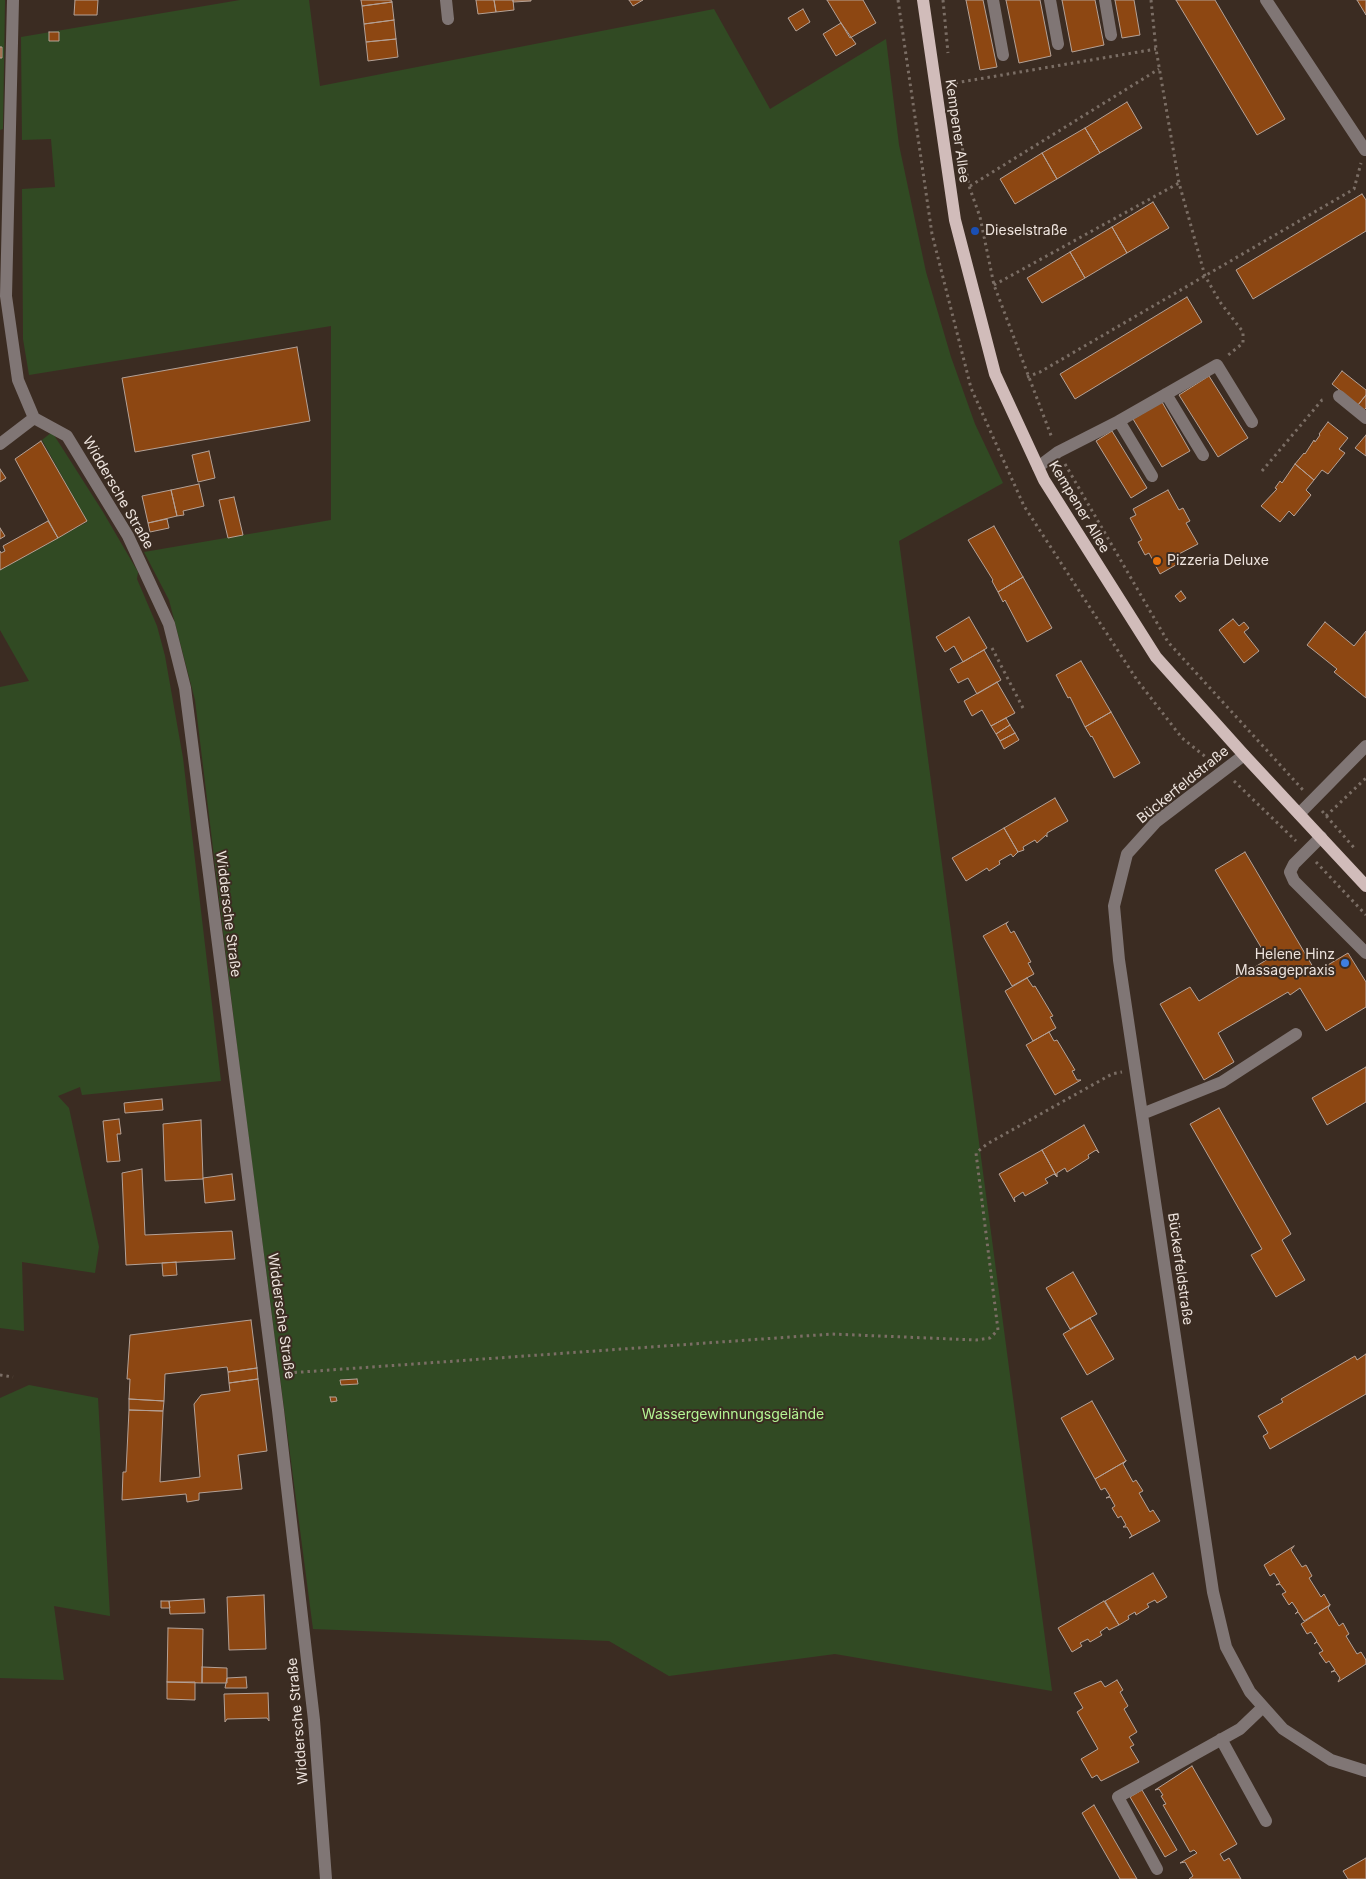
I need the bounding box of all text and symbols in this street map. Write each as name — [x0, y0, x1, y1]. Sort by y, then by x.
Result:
street label: Kempener Allee — [941, 78, 973, 184]
place label: Dieselstraße — [985, 223, 1067, 239]
marker: Dieselstraße — [969, 225, 981, 237]
street label: Widdersche Straße — [79, 434, 157, 552]
street label: Kempener Allee — [1045, 458, 1113, 556]
place label: Pizzeria Deluxe — [1167, 553, 1269, 569]
marker: Pizzeria Deluxe — [1151, 555, 1163, 567]
street label: Bückerfeldstraße — [1134, 743, 1232, 827]
street label: Widdersche Straße — [212, 850, 244, 978]
place label: Helene Hinz Massagepraxis — [1235, 947, 1335, 980]
marker: Helene Hinz Massagepraxis — [1339, 957, 1351, 969]
street label: Bückerfeldstraße — [1164, 1212, 1196, 1326]
street label: Widdersche Straße — [264, 1252, 298, 1380]
park label: Wassergewinnungsgelände — [642, 1407, 824, 1423]
street label: Widdersche Straße — [284, 1657, 312, 1785]

